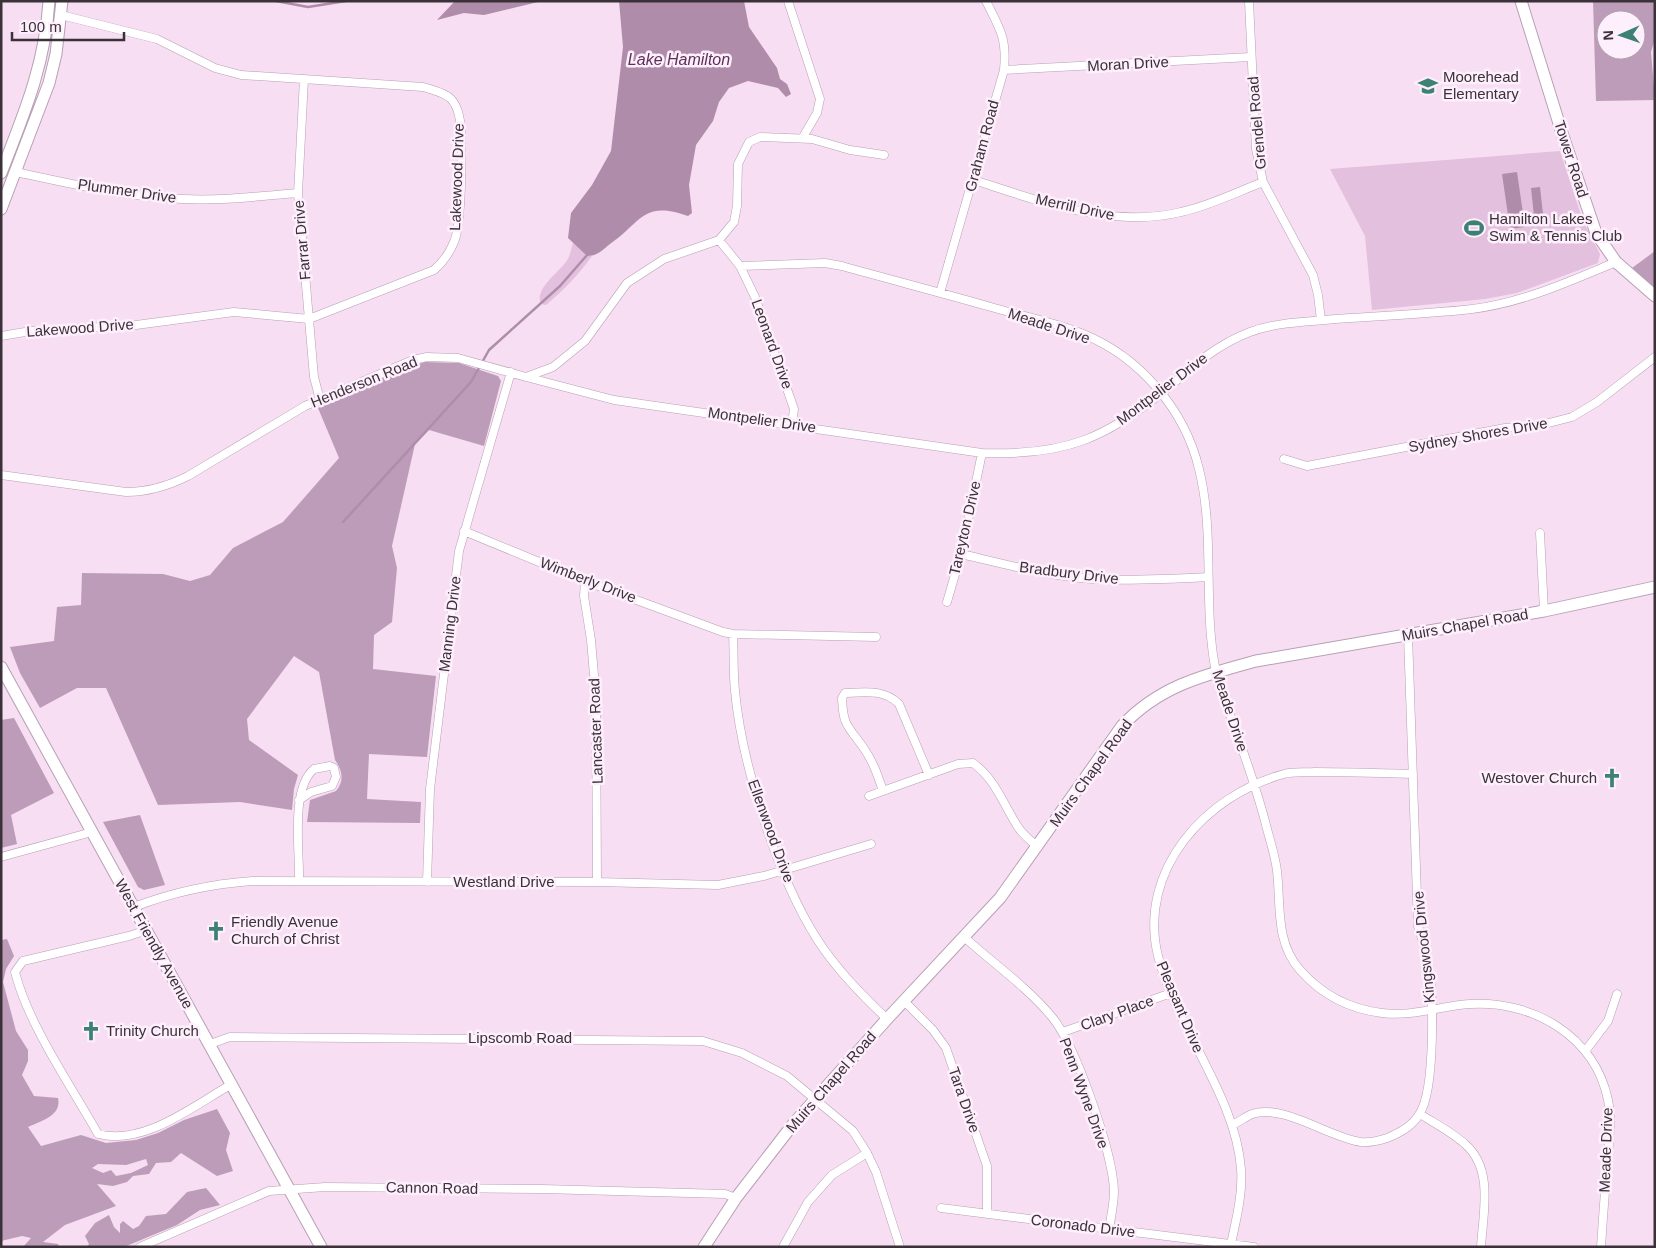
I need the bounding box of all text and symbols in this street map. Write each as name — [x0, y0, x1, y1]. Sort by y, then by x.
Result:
scale bar — [12, 10, 125, 42]
north arrow — [1596, 10, 1646, 60]
text: 100 m — [20, 18, 62, 35]
text: N — [1600, 30, 1616, 41]
water label: Lake Hamilton — [628, 51, 730, 68]
street label: Moran Drive — [1087, 53, 1169, 74]
place label: Moorehead Elementary — [1443, 68, 1519, 102]
school or university icon: Moorehead Elementary — [1417, 75, 1439, 97]
street label: Grendel Road — [1244, 76, 1269, 170]
street label: Graham Road — [961, 98, 1002, 194]
street label: Tower Road — [1551, 118, 1592, 200]
street label: Lakewood Drive — [446, 123, 467, 231]
street label: Plummer Drive — [77, 175, 177, 206]
street label: Merrill Drive — [1034, 190, 1116, 223]
street label: Farrar Drive — [290, 199, 313, 281]
place label: Hamilton Lakes Swim & Tennis Club — [1489, 210, 1622, 244]
sports icon: Hamilton Lakes Swim & Tennis Club — [1463, 217, 1485, 239]
street label: Leonard Drive — [748, 297, 797, 391]
street label: Meade Drive — [1006, 304, 1092, 347]
street label: Lakewood Drive — [26, 315, 134, 340]
street label: Montpelier Drive — [1113, 349, 1210, 428]
street label: Henderson Road — [308, 352, 420, 411]
street label: Montpelier Drive — [707, 403, 817, 436]
street label: Sydney Shores Drive — [1407, 414, 1549, 455]
street label: Tareyton Drive — [945, 479, 984, 577]
street label: Wimberly Drive — [538, 553, 639, 606]
street label: Bradbury Drive — [1018, 558, 1120, 587]
street label: Manning Drive — [435, 575, 464, 673]
street label: Muirs Chapel Road — [1400, 605, 1530, 644]
street label: Meade Drive — [1209, 668, 1252, 754]
street label: Lancaster Road — [585, 678, 606, 784]
street label: Muirs Chapel Road — [1046, 716, 1135, 830]
church icon: Westover Church — [1601, 767, 1623, 789]
place label: Westover Church — [1481, 769, 1597, 786]
street label: Ellenwood Drive — [745, 777, 798, 885]
street label: Westland Drive — [453, 873, 555, 890]
street label: West Friendly Avenue — [112, 876, 197, 1011]
street label: Kingswood Drive — [1409, 890, 1438, 1004]
place label: Friendly Avenue Church of Christ — [231, 913, 340, 947]
church icon: Friendly Avenue Church of Christ — [205, 920, 227, 942]
street label: Pleasant Drive — [1154, 959, 1207, 1055]
street label: Clary Place — [1078, 991, 1156, 1034]
church icon: Trinity Church — [80, 1020, 102, 1042]
place label: Trinity Church — [106, 1022, 199, 1039]
street label: Muirs Chapel Road — [782, 1028, 879, 1136]
street label: Lipscomb Road — [468, 1029, 572, 1046]
street label: Penn Wyne Drive — [1057, 1035, 1112, 1151]
street label: Tara Drive — [945, 1065, 984, 1135]
street label: Meade Drive — [1596, 1107, 1615, 1193]
street label: Cannon Road — [386, 1178, 478, 1197]
street label: Coronado Drive — [1030, 1211, 1136, 1240]

